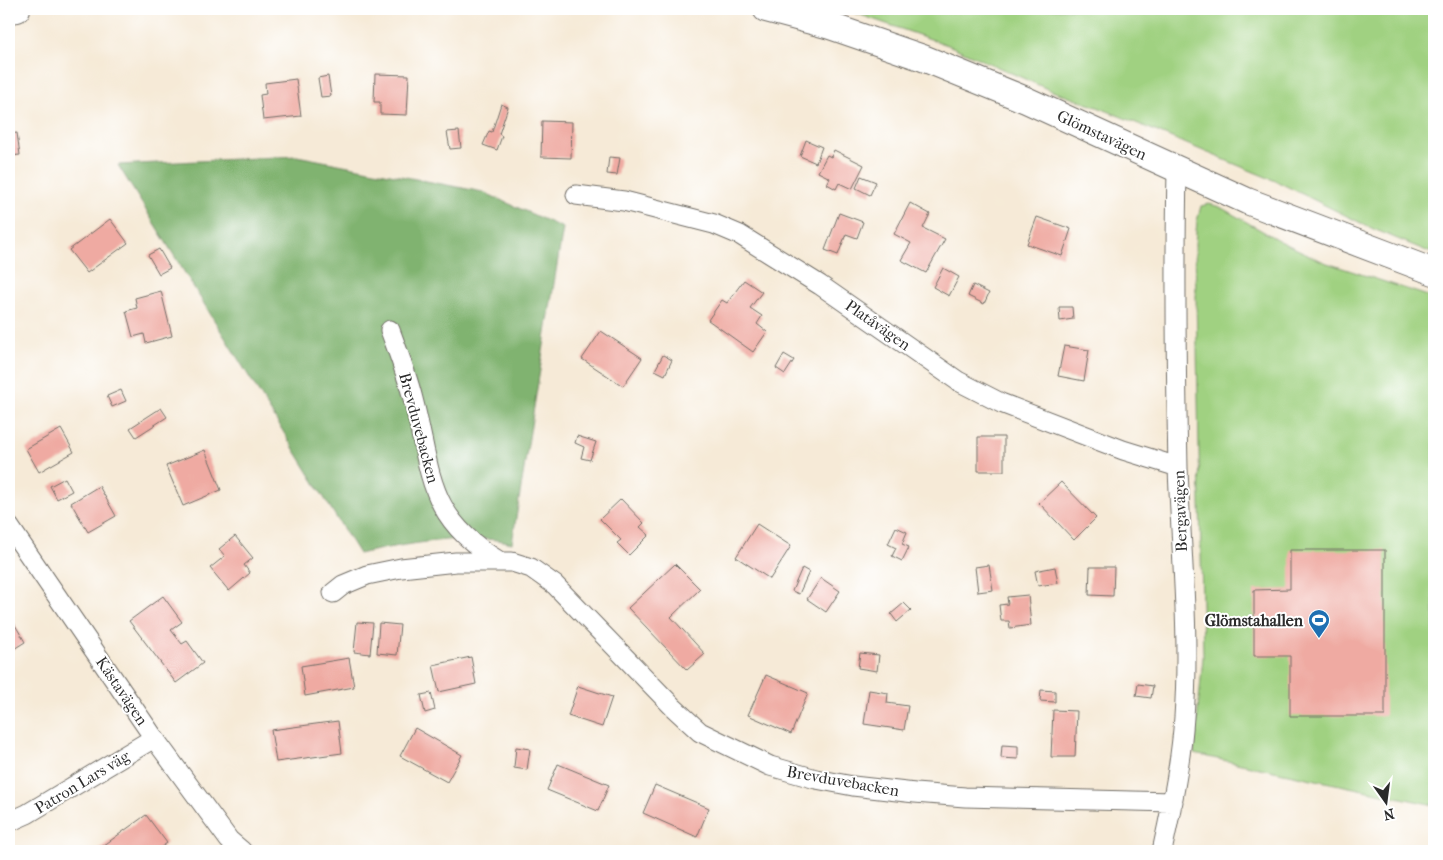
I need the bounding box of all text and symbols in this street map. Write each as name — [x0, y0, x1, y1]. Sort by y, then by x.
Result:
street label: Glömstavägen — [1054, 106, 1150, 164]
street label: Platåvägen — [842, 296, 915, 355]
street label: Brevduvebacken — [395, 371, 443, 486]
street label: Bergavägen — [1169, 469, 1191, 552]
sports icon: Glömstahallen — [1307, 608, 1331, 639]
place label: Glömstahallen — [1205, 611, 1304, 630]
street label: Kästavägen — [92, 653, 152, 730]
street label: Patron Lars väg — [31, 746, 133, 818]
street label: Brevduvebacken — [785, 762, 901, 800]
north arrow — [1360, 778, 1410, 828]
text: N — [1381, 805, 1396, 824]

